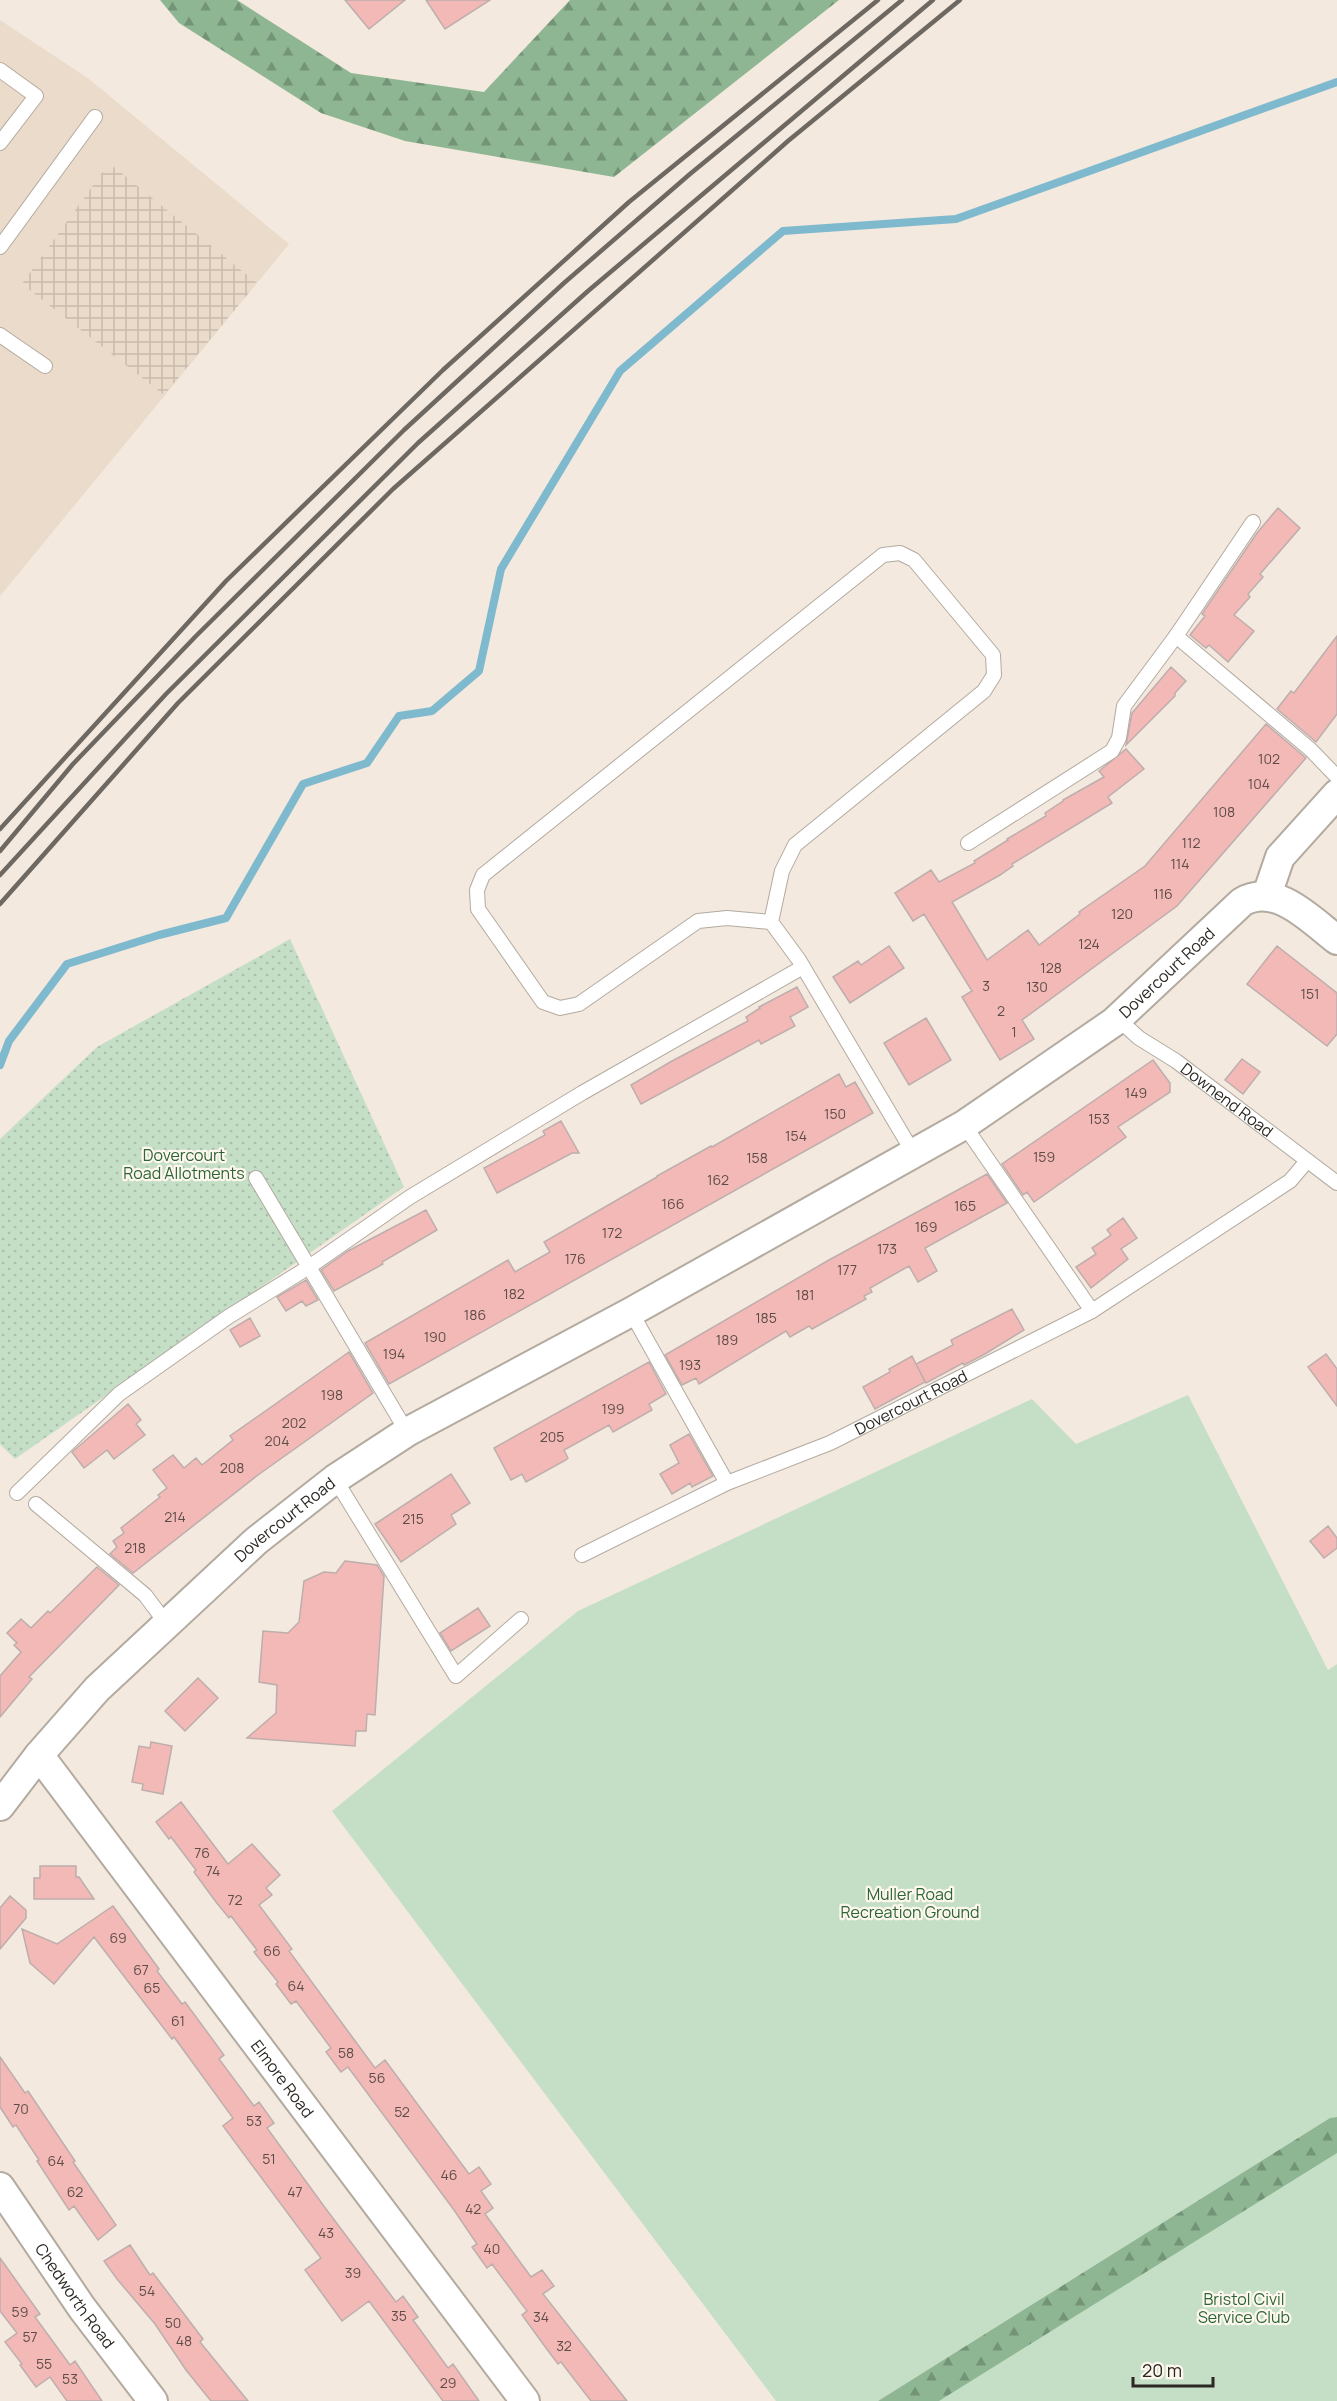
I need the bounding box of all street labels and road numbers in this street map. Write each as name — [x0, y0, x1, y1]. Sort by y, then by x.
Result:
street label: Dovercourt Road — [1114, 922, 1219, 1023]
street label: Downend Road — [1176, 1057, 1278, 1142]
street label: Dovercourt Road — [851, 1365, 971, 1440]
street label: Dovercourt Road — [229, 1472, 340, 1567]
street label: Elmore Road — [246, 2035, 319, 2122]
street label: Chedworth Road — [30, 2239, 120, 2353]

